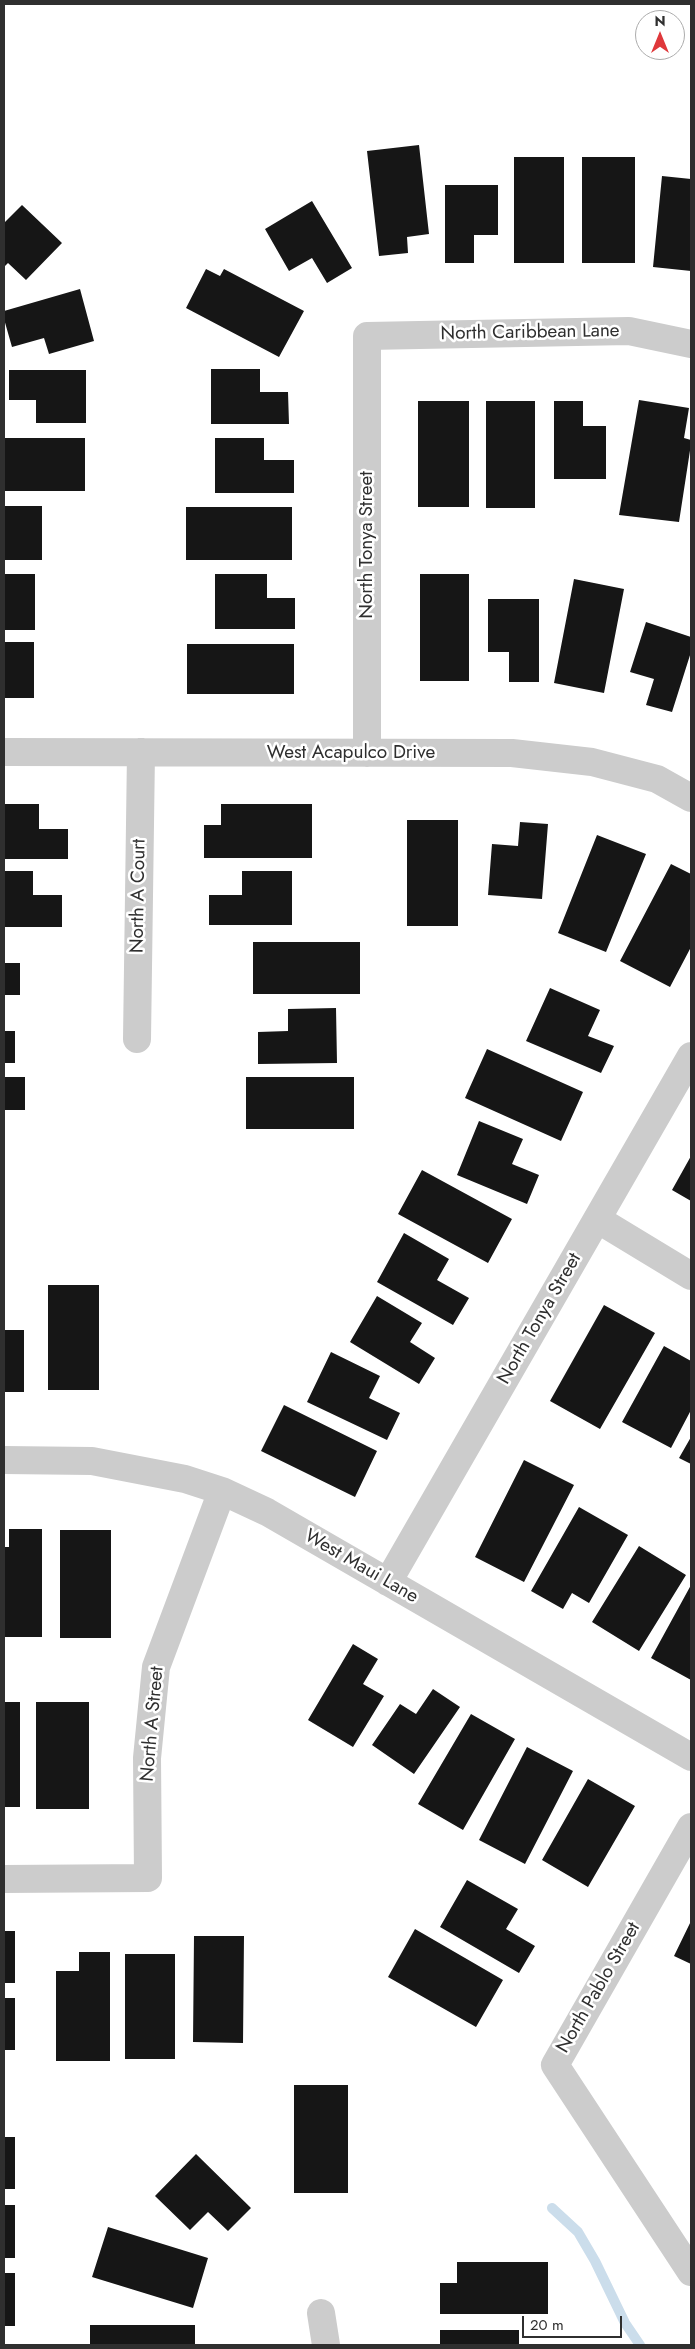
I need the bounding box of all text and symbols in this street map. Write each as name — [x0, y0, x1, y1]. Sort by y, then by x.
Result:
north arrow — [635, 10, 685, 60]
text: N — [654, 11, 666, 31]
street label: North Caribbean Lane — [440, 320, 620, 346]
street label: North Tonya Street — [356, 471, 378, 619]
street label: West Acapulco Drive — [267, 742, 435, 764]
street label: North A Court — [127, 839, 151, 953]
street label: North Tonya Street — [493, 1249, 587, 1389]
street label: West Maui Lane — [300, 1525, 422, 1609]
street label: North A Street — [137, 1666, 169, 1782]
street label: North Pablo Street — [552, 1918, 646, 2058]
scale bar — [525, 2306, 625, 2338]
text: 20 m — [530, 2314, 564, 2336]

